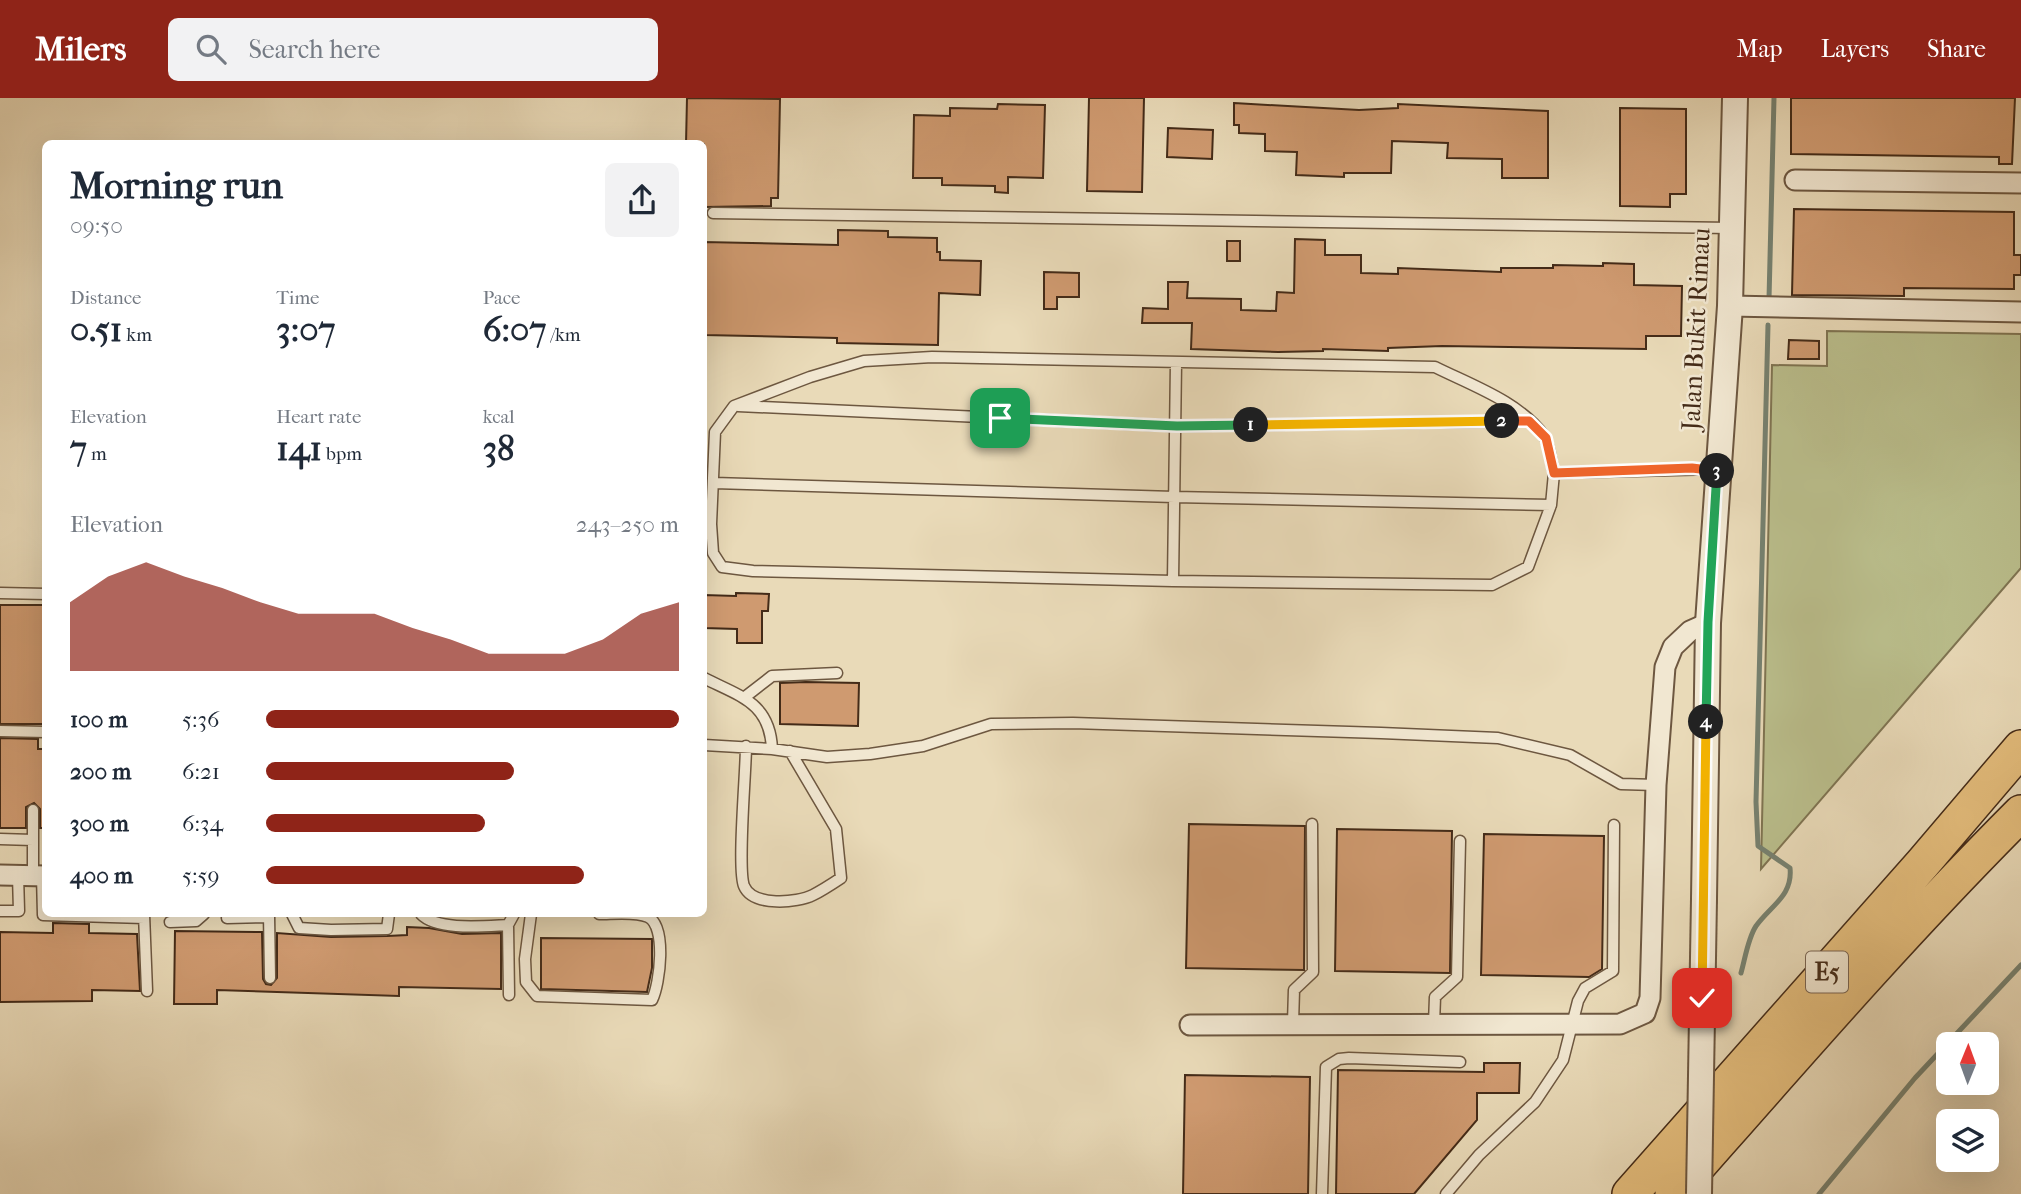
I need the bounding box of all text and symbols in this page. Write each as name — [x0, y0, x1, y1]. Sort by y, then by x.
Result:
search box — [168, 18, 658, 81]
text: Milers — [35, 30, 126, 69]
icon: search — [192, 30, 230, 68]
text: Search here — [248, 34, 380, 65]
text: Map — [1737, 35, 1783, 63]
text: Layers — [1821, 35, 1889, 63]
text: Share — [1927, 35, 1986, 63]
text: Morning run — [70, 163, 283, 208]
button: share — [605, 163, 679, 237]
text: 09:50 — [70, 212, 123, 239]
street label: Jalan Bukit Rimau — [1675, 226, 1717, 433]
text: Distance — [70, 287, 141, 309]
text: Time — [276, 287, 320, 309]
text: Pace — [483, 287, 521, 309]
text: 0.51 — [70, 309, 122, 350]
text: 3:07 — [276, 309, 335, 350]
text: 6:07 — [483, 309, 546, 350]
text: km — [122, 324, 152, 346]
text: /km — [546, 324, 581, 346]
pin — [970, 388, 1030, 448]
icon: arrive — [981, 399, 1019, 437]
pin: 2 — [1484, 404, 1520, 438]
text: Elevation — [70, 406, 147, 428]
text: Heart rate — [276, 406, 361, 428]
text: kcal — [483, 406, 515, 428]
pin: 1 — [1234, 408, 1268, 442]
text: 2 — [1497, 409, 1506, 431]
text: 1 — [1247, 413, 1254, 435]
text: 7 — [70, 428, 87, 469]
text: 141 — [276, 428, 322, 469]
text: 38 — [483, 428, 515, 469]
text: m — [87, 443, 107, 465]
text: bpm — [322, 443, 362, 465]
pin: 3 — [1700, 454, 1734, 488]
text: 3 — [1713, 459, 1720, 481]
text: Elevation — [70, 511, 163, 538]
text: 243–250 m — [576, 511, 679, 538]
pin: 4 — [1688, 704, 1724, 740]
text: 100 m — [70, 706, 128, 733]
text: 5:36 — [182, 706, 219, 733]
text: 4 — [1700, 710, 1711, 732]
text: 200 m — [70, 758, 131, 785]
text: 6:21 — [182, 758, 220, 785]
text: 300 m — [70, 810, 129, 837]
text: 6:34 — [182, 810, 223, 837]
text: 400 m — [70, 862, 133, 889]
text: 5:59 — [182, 862, 220, 889]
road number: E5 — [1806, 952, 1848, 992]
pin — [1672, 968, 1732, 1028]
icon: check — [1683, 979, 1721, 1017]
north arrow — [1936, 1032, 1998, 1096]
map controls — [1936, 1032, 1999, 1172]
button: layers — [1936, 1109, 1999, 1172]

